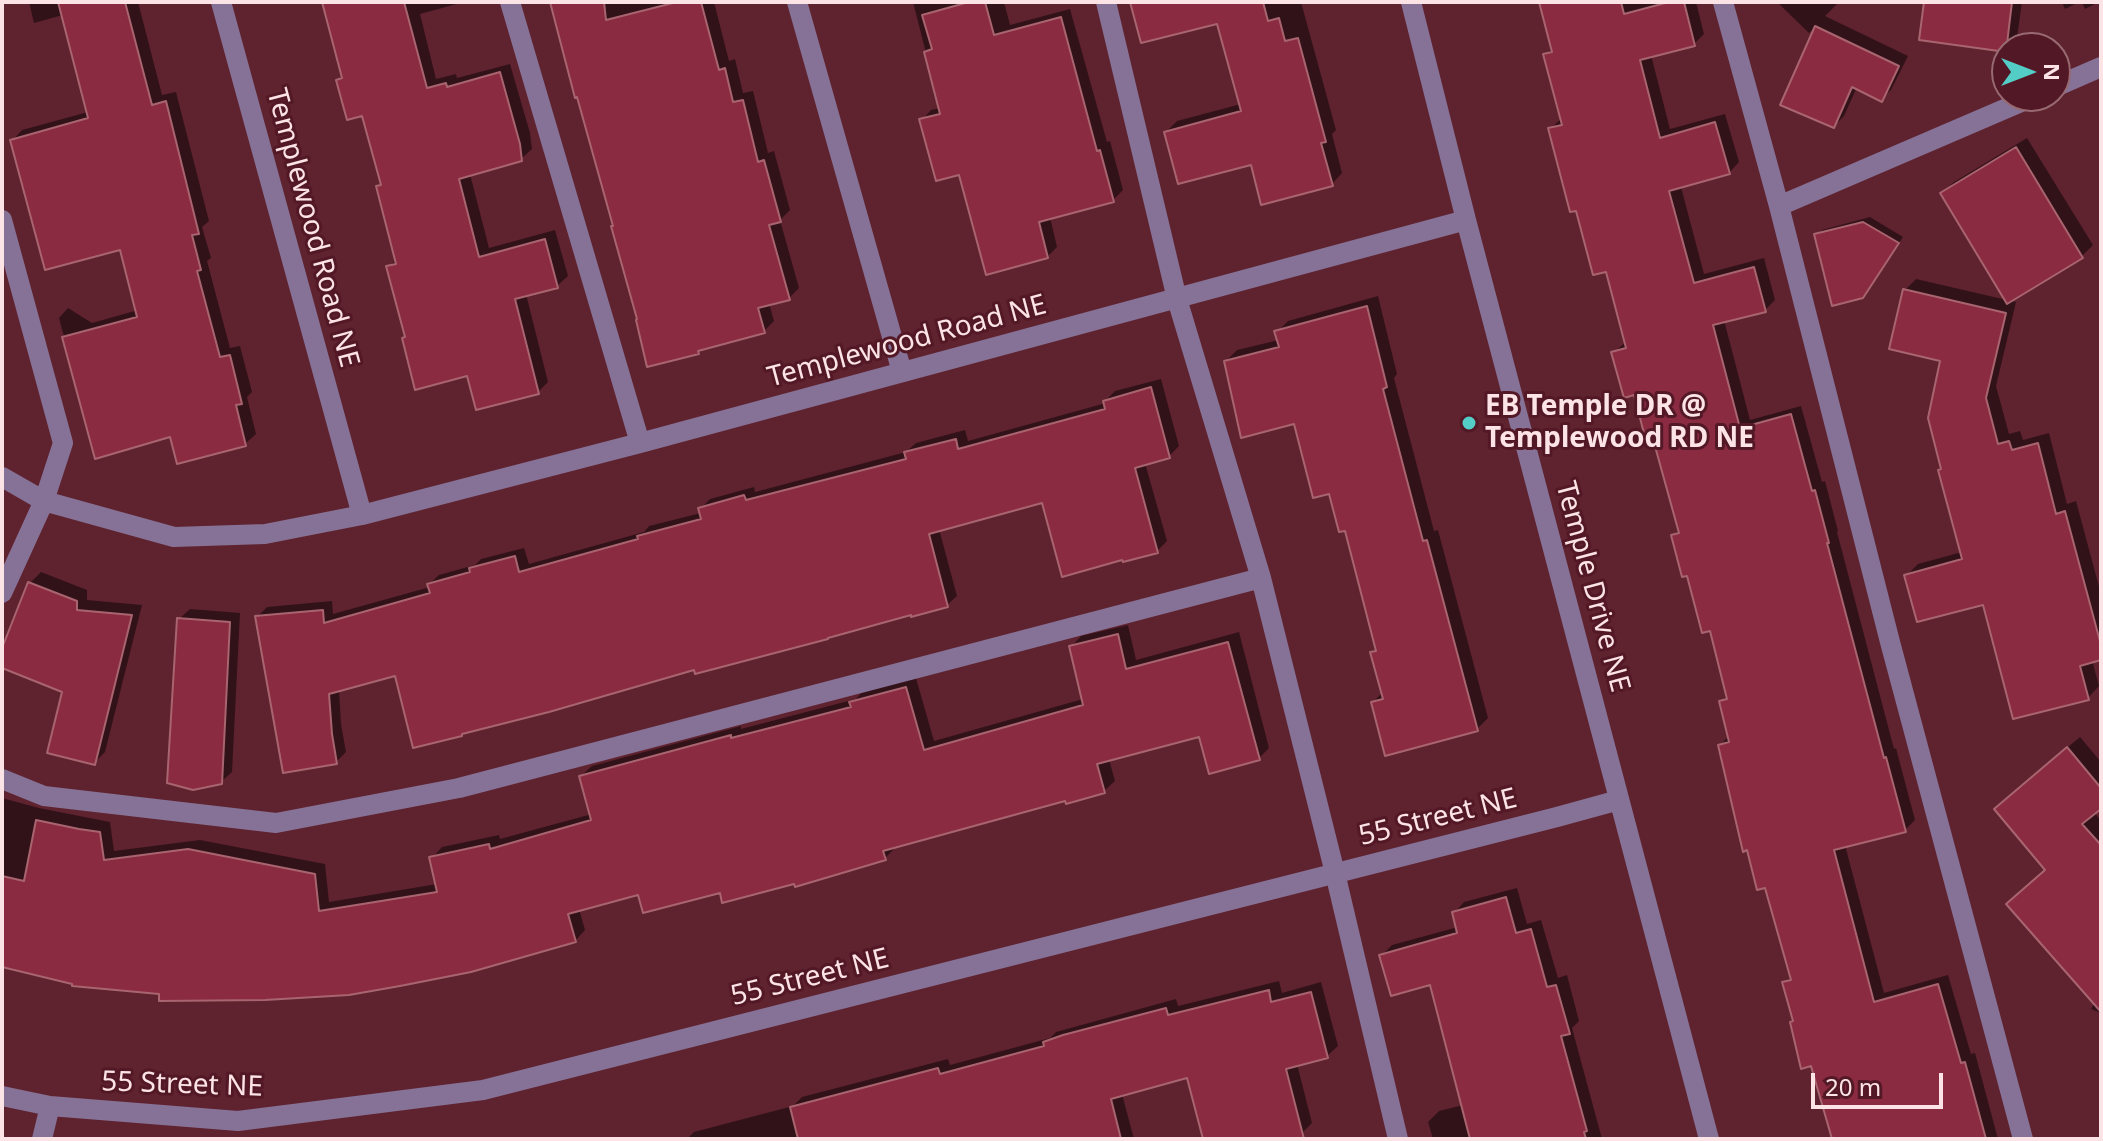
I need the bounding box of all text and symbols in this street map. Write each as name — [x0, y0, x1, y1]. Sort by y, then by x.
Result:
north arrow — [1991, 32, 2071, 112]
text: N — [2038, 63, 2068, 81]
street label: Templewood Road NE — [259, 85, 365, 371]
street label: Templewood Road NE — [764, 289, 1050, 395]
place label: EB Temple DR @ Templewood RD NE — [1485, 390, 1754, 456]
marker: EB Temple DR @ Templewood RD NE — [1460, 414, 1478, 432]
street label: Temple Drive NE — [1548, 478, 1636, 696]
street label: 55 Street NE — [1356, 782, 1520, 854]
street label: 55 Street NE — [728, 942, 892, 1014]
scale bar — [1815, 1057, 1947, 1107]
street label: 55 Street NE — [101, 1065, 263, 1105]
text: 20 m — [1825, 1070, 1881, 1103]

